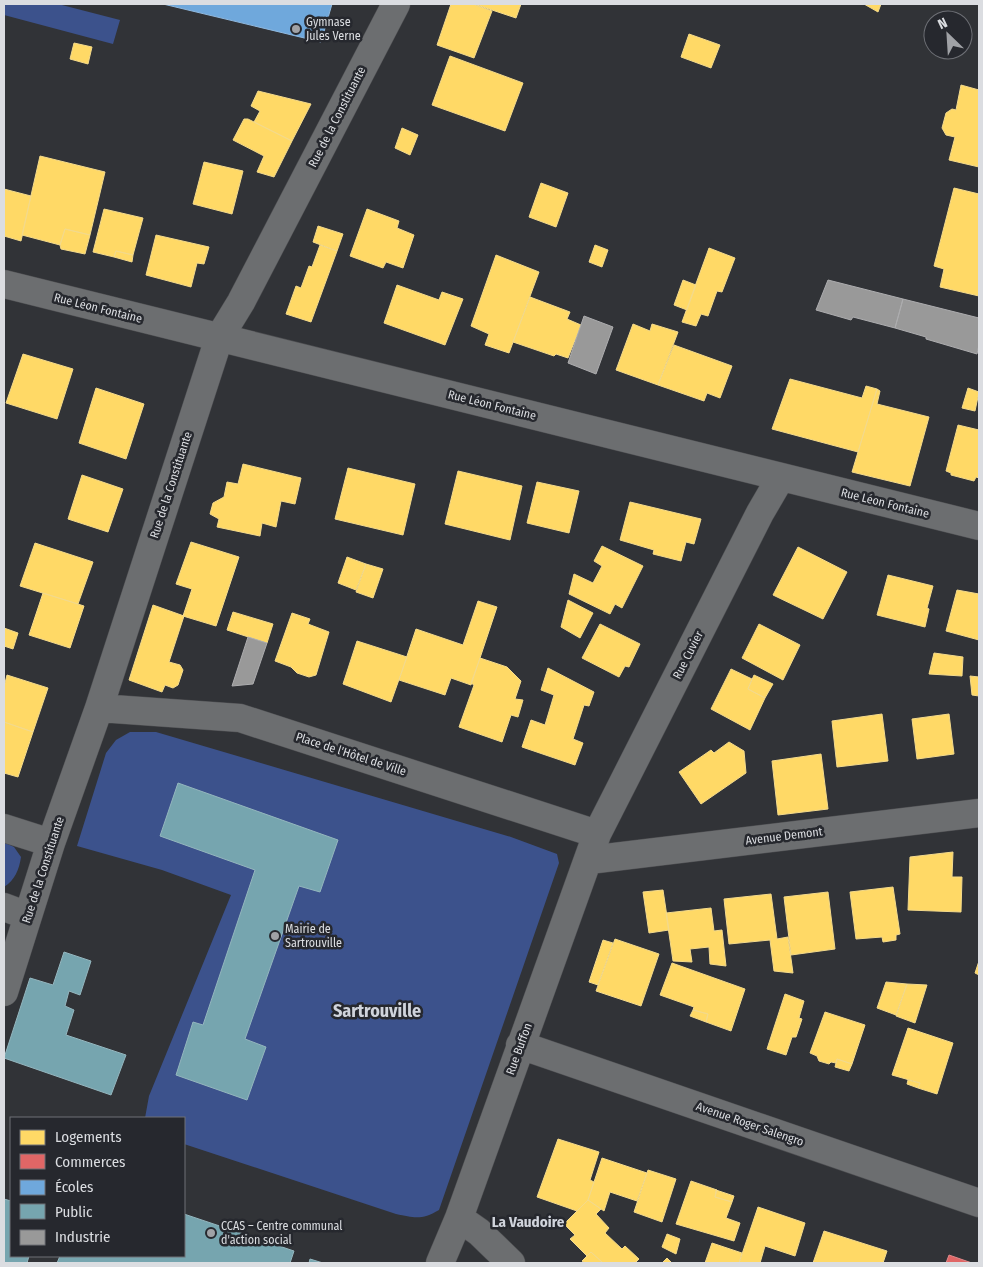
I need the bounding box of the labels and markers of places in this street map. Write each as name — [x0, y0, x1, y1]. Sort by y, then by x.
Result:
place label: Gymnase Jules Verne — [306, 15, 361, 43]
marker: Gymnase Jules Verne — [290, 23, 302, 35]
place label: Mairie de Sartrouville — [285, 922, 342, 950]
marker: Mairie de Sartrouville — [269, 930, 281, 942]
place label: CCAS – Centre communal d'action social — [221, 1219, 342, 1247]
marker: CCAS – Centre communal d'action social — [205, 1227, 217, 1239]

